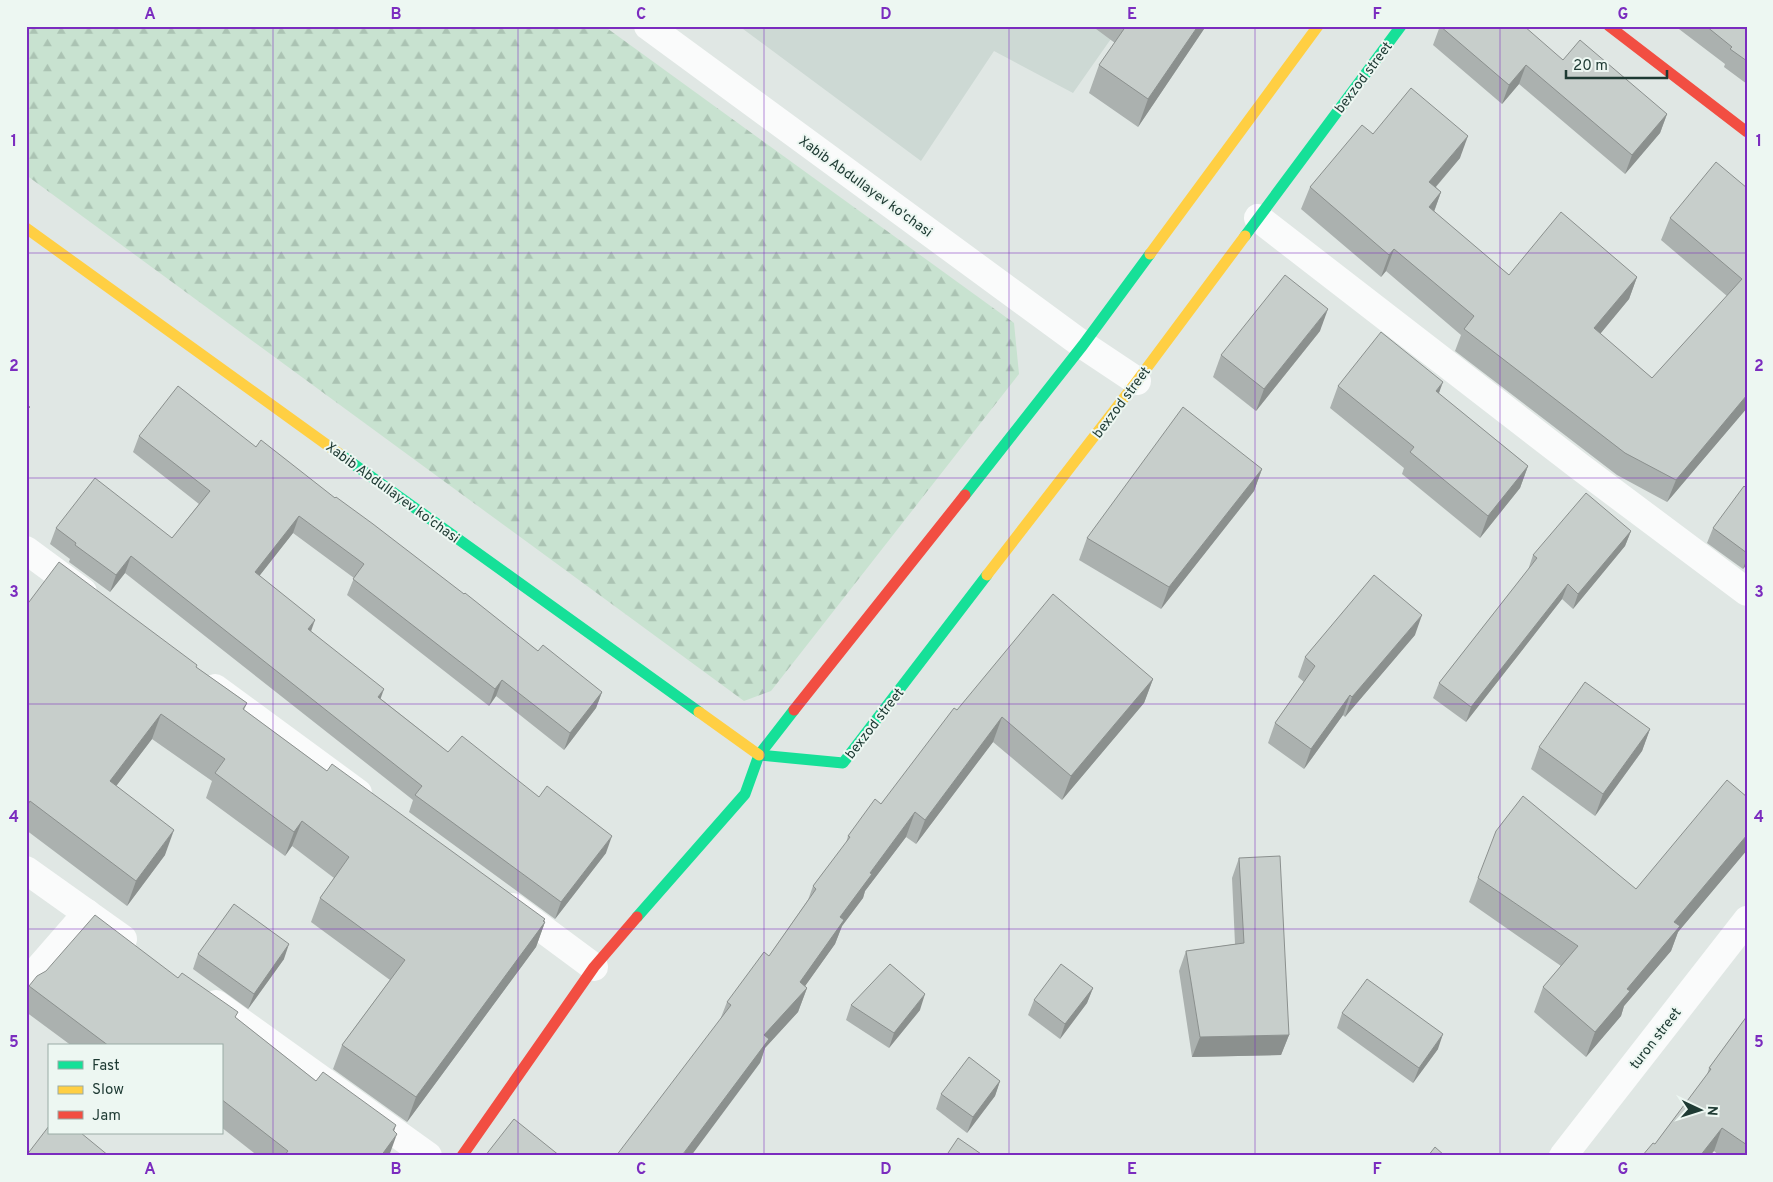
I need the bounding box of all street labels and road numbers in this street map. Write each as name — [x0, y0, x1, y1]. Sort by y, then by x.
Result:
street label: bexzod street — [1332, 39, 1397, 117]
street label: Xabib Abdullayev ko'chasi — [795, 133, 935, 241]
street label: bexzod street — [1090, 364, 1155, 442]
street label: Xabib Abdullayev ko'chasi — [322, 439, 462, 547]
street label: bexzod street — [842, 685, 908, 763]
street label: turon street — [1627, 1005, 1686, 1073]

